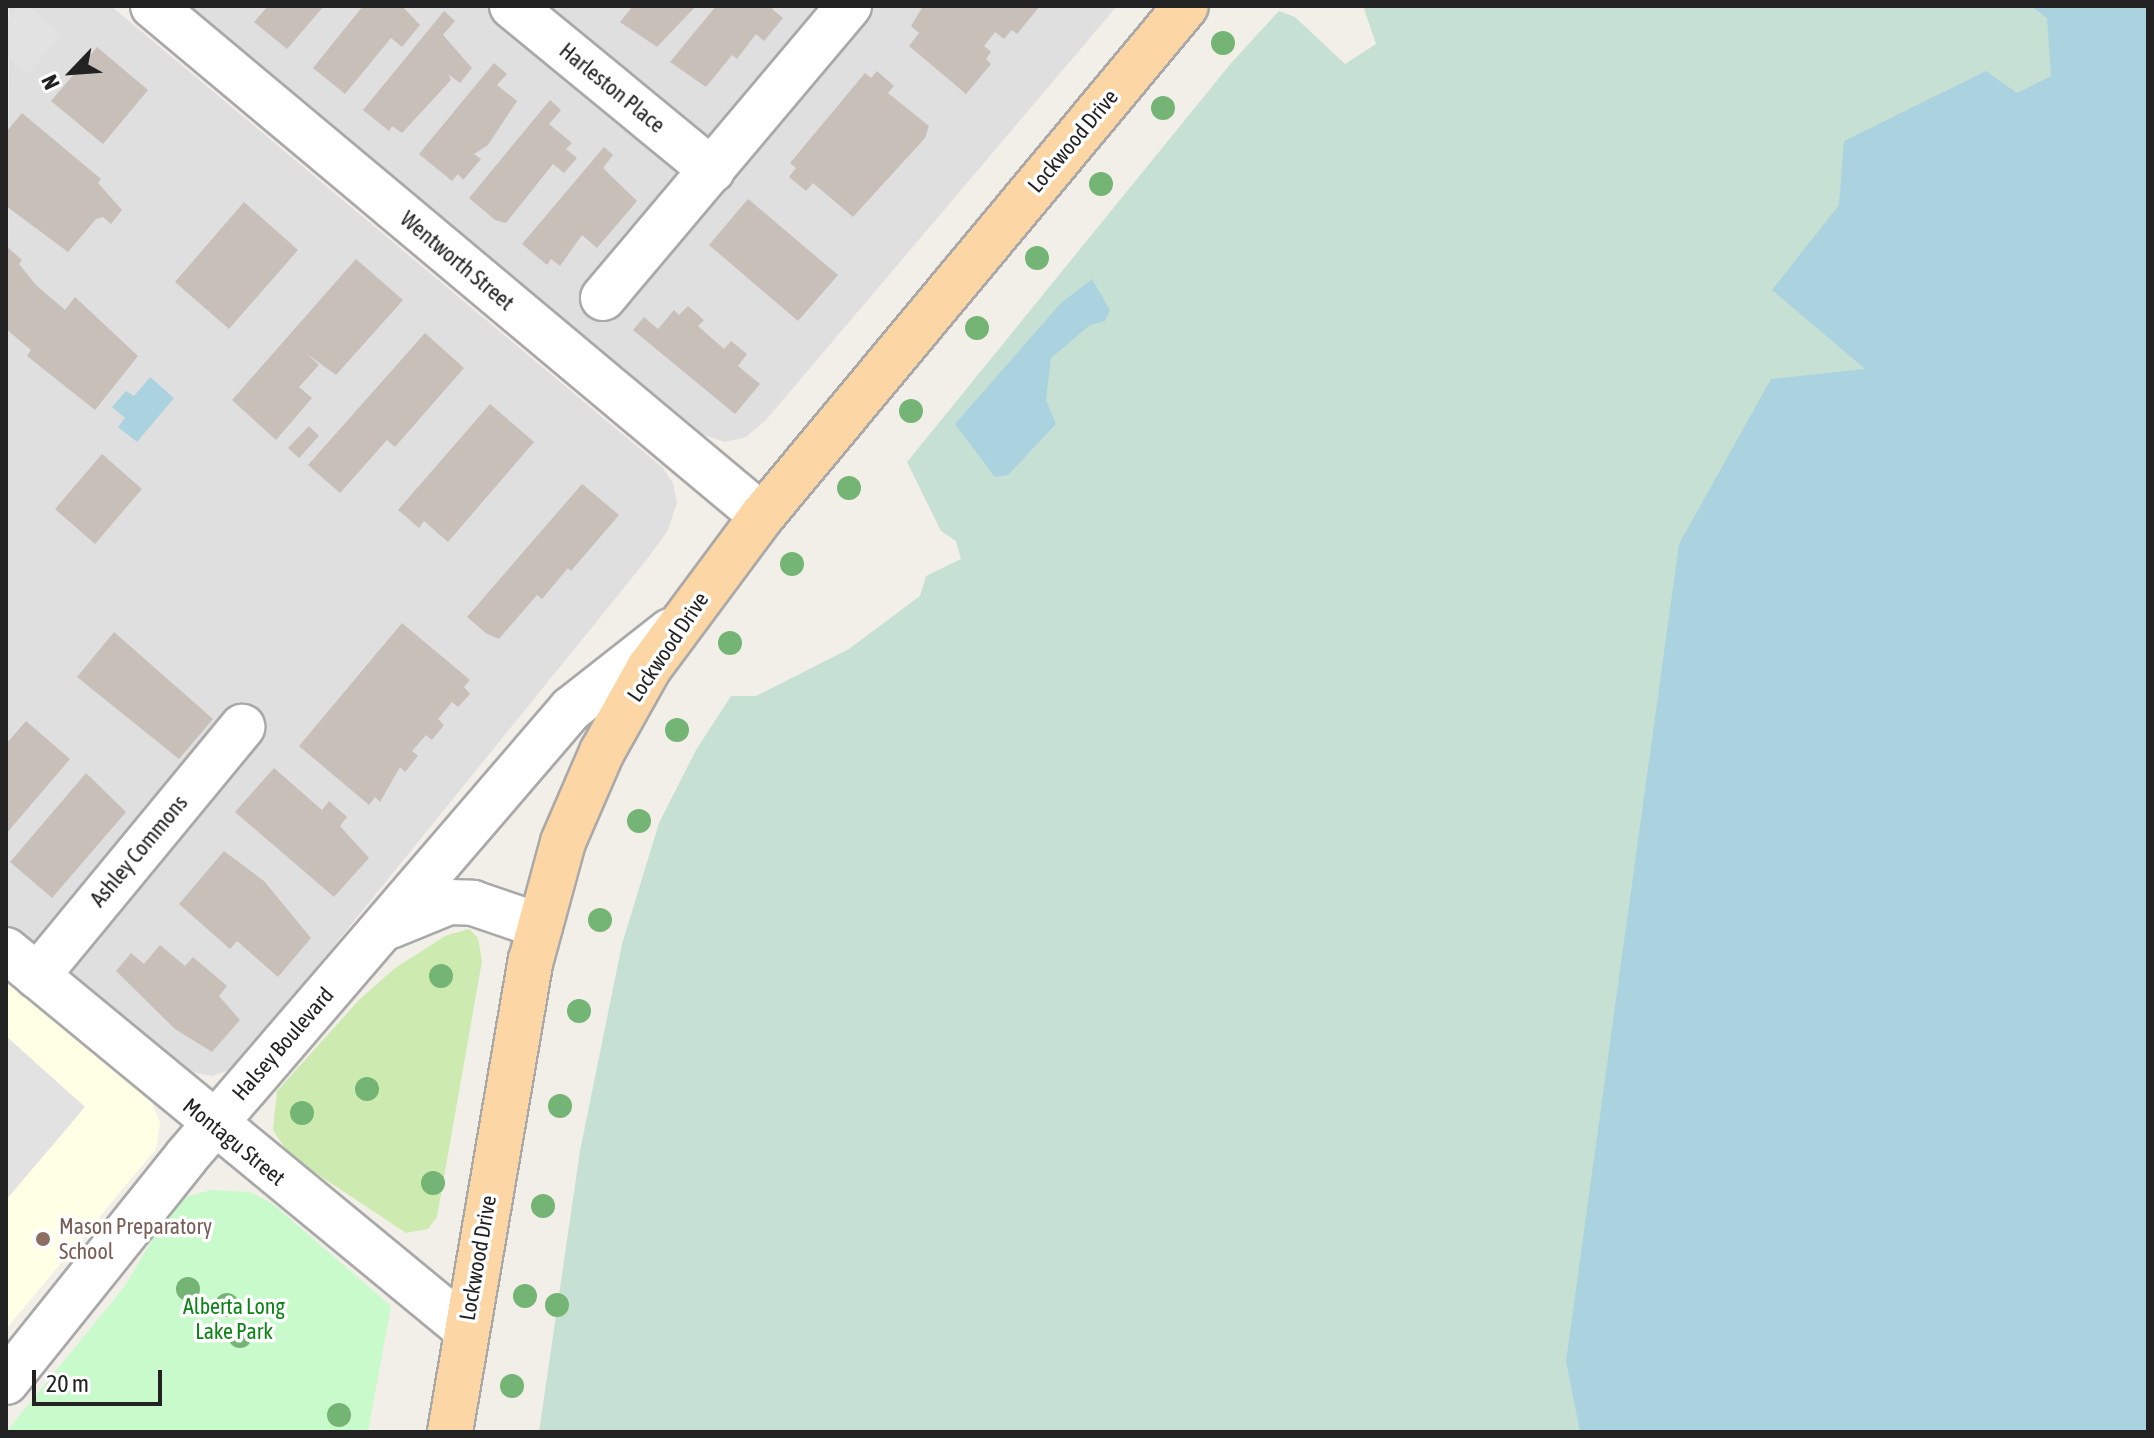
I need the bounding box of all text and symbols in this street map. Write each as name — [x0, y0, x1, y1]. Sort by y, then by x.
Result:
north arrow — [32, 32, 112, 112]
street label: Harleston Place — [554, 37, 670, 139]
text: N — [36, 71, 65, 94]
street label: Lockwood Drive — [1022, 84, 1124, 198]
street label: Wentworth Street — [395, 206, 519, 316]
street label: Lockwood Drive — [622, 587, 714, 707]
street label: Ashley Commons — [85, 790, 193, 912]
street label: Halsey Boulevard — [227, 982, 339, 1106]
street label: Montagu Street — [178, 1093, 290, 1191]
street label: Lockwood Drive — [454, 1193, 502, 1323]
place label: Mason Preparatory School — [59, 1213, 212, 1264]
marker: Mason Preparatory School — [34, 1230, 52, 1248]
park label: Alberta Long Lake Park — [183, 1293, 285, 1344]
scale bar — [36, 1354, 166, 1404]
text: 20 m — [46, 1370, 89, 1397]

